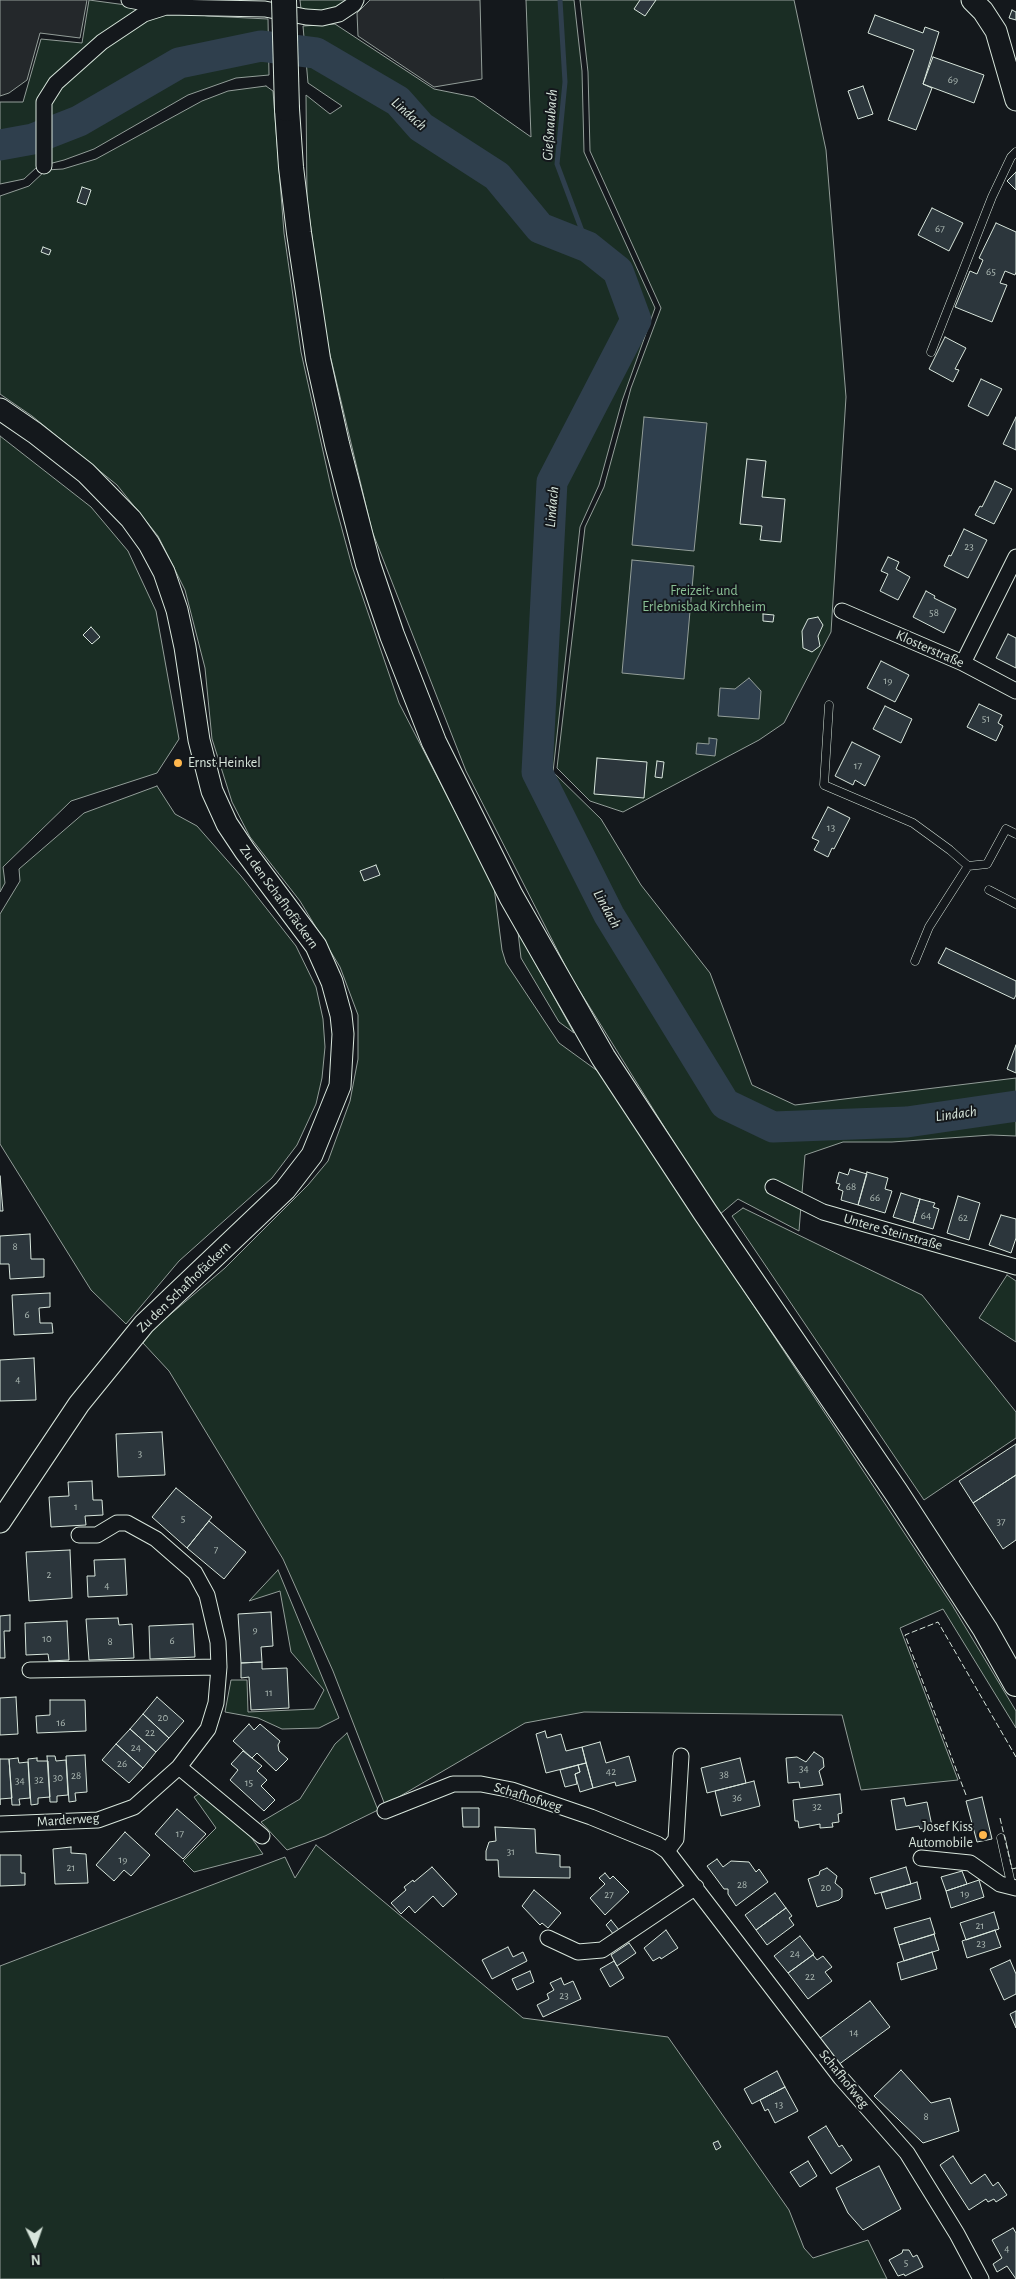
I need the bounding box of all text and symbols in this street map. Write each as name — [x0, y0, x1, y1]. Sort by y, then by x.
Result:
house number: 69 — [948, 73, 958, 87]
water label: Gießnaubach — [539, 89, 561, 161]
water label: Lindach — [388, 93, 430, 135]
house number: 67 — [935, 222, 945, 236]
house number: 65 — [986, 265, 996, 279]
water label: Lindach — [541, 486, 563, 528]
house number: 23 — [964, 540, 974, 554]
park label: Freizeit- und Erlebnisbad Kirchheim — [642, 583, 766, 616]
house number: 58 — [929, 606, 939, 620]
street label: Klosterstraße — [893, 626, 967, 672]
house number: 19 — [884, 674, 892, 688]
house number: 51 — [982, 712, 990, 726]
place label: Ernst Heinkel — [188, 755, 261, 771]
marker: Ernst Heinkel — [172, 757, 184, 769]
house number: 17 — [854, 759, 862, 773]
house number: 13 — [827, 821, 835, 835]
street label: Zu den Schafhofäckern — [236, 842, 322, 952]
water label: Lindach — [589, 886, 625, 932]
water label: Lindach — [934, 1102, 978, 1126]
house number: 68 — [846, 1180, 856, 1194]
house number: 66 — [870, 1191, 880, 1205]
house number: 64 — [921, 1209, 931, 1223]
street label: Untere Steinstraße — [841, 1210, 945, 1254]
house number: 62 — [958, 1211, 968, 1225]
street label: Zu den Schafhofäckern — [134, 1238, 234, 1336]
house number: 8 — [12, 1240, 18, 1254]
house number: 6 — [24, 1308, 30, 1322]
house number: 4 — [15, 1373, 21, 1387]
house number: 3 — [138, 1447, 142, 1461]
house number: 1 — [74, 1500, 78, 1514]
house number: 5 — [181, 1512, 185, 1526]
house number: 37 — [996, 1515, 1006, 1529]
house number: 7 — [214, 1543, 218, 1557]
house number: 2 — [46, 1568, 52, 1582]
house number: 4 — [104, 1579, 110, 1593]
house number: 9 — [252, 1623, 258, 1637]
house number: 10 — [42, 1632, 52, 1646]
house number: 6 — [169, 1634, 175, 1648]
house number: 8 — [107, 1635, 113, 1649]
house number: 11 — [265, 1686, 273, 1700]
house number: 20 — [158, 1711, 168, 1725]
house number: 16 — [57, 1716, 65, 1730]
house number: 22 — [145, 1726, 155, 1740]
house number: 24 — [131, 1741, 141, 1755]
house number: 26 — [117, 1757, 127, 1771]
house number: 34 — [799, 1762, 809, 1776]
house number: 42 — [606, 1765, 616, 1779]
house number: 38 — [719, 1768, 729, 1782]
house number: 28 — [71, 1769, 81, 1783]
house number: 30 — [53, 1771, 63, 1785]
house number: 32 — [34, 1773, 44, 1787]
house number: 34 — [15, 1774, 25, 1788]
house number: 15 — [245, 1776, 253, 1790]
street label: Schafhofweg — [492, 1779, 564, 1815]
house number: 36 — [732, 1791, 742, 1805]
house number: 32 — [812, 1800, 822, 1814]
street label: Marderweg — [36, 1809, 100, 1831]
place label: Josef Kiss Automobile — [908, 1819, 973, 1851]
house number: 17 — [176, 1827, 184, 1841]
marker: Josef Kiss Automobile — [977, 1829, 989, 1841]
house number: 31 — [507, 1845, 515, 1859]
house number: 19 — [119, 1853, 127, 1867]
house number: 21 — [67, 1861, 75, 1875]
house number: 28 — [737, 1878, 747, 1892]
house number: 20 — [821, 1881, 831, 1895]
house number: 19 — [961, 1887, 969, 1901]
house number: 27 — [604, 1888, 614, 1902]
house number: 21 — [976, 1919, 984, 1933]
house number: 23 — [976, 1937, 986, 1951]
house number: 24 — [790, 1947, 800, 1961]
house number: 22 — [805, 1970, 815, 1984]
house number: 23 — [559, 1989, 569, 2003]
house number: 14 — [849, 2026, 859, 2040]
street label: Schafhofweg — [815, 2046, 873, 2112]
house number: 13 — [775, 2098, 783, 2112]
house number: 8 — [923, 2110, 929, 2124]
north arrow — [10, 2219, 60, 2269]
house number: 4 — [1004, 2242, 1010, 2256]
text: N — [31, 2252, 41, 2266]
house number: 5 — [904, 2256, 908, 2270]

